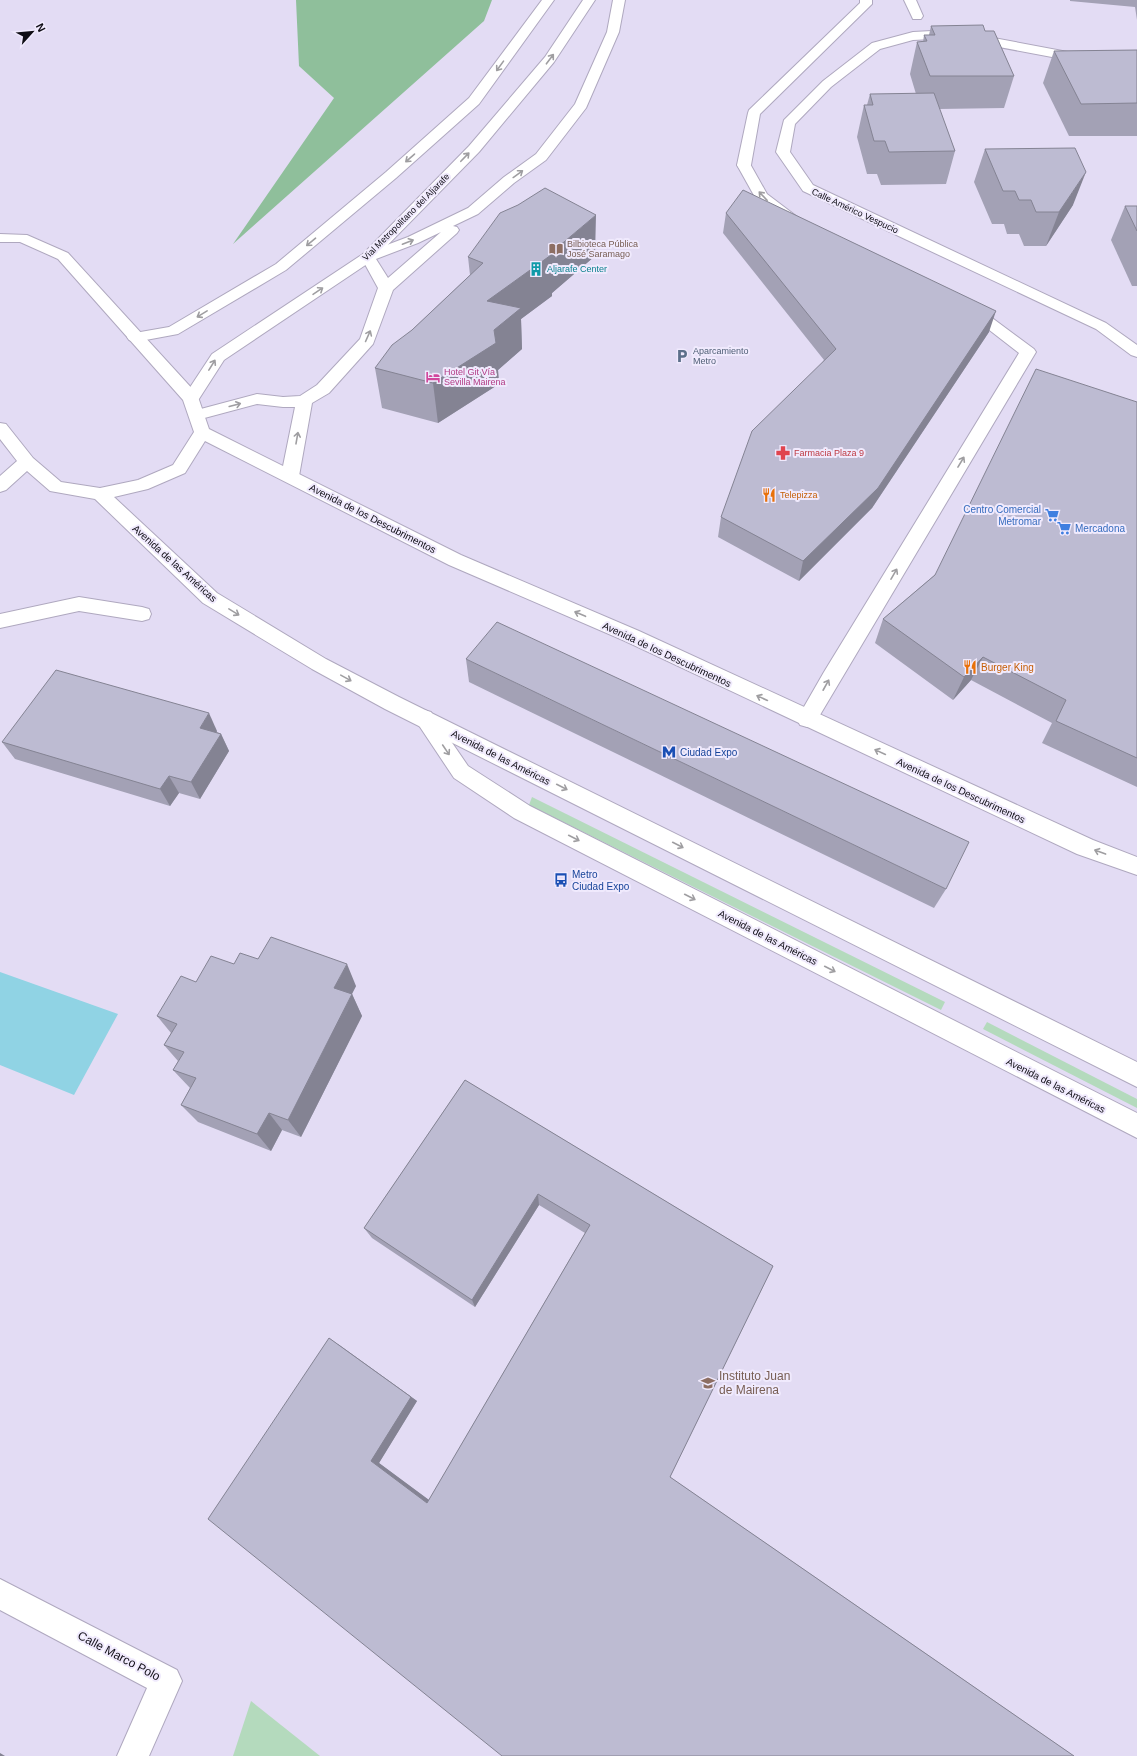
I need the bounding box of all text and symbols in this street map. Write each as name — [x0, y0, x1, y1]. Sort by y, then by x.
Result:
north arrow — [12, 12, 52, 52]
text: N — [34, 21, 48, 34]
one-way arrow — [546, 53, 554, 64]
one-way arrow — [496, 60, 504, 71]
one-way arrow — [461, 152, 470, 162]
one-way arrow — [405, 153, 415, 162]
one-way arrow — [512, 170, 523, 178]
street label: Vial Metropolitano del Aljarafe — [360, 171, 452, 263]
street label: Calle Américo Vespucio — [810, 186, 900, 236]
one-way arrow — [759, 191, 768, 201]
one-way arrow — [402, 237, 414, 245]
one-way arrow — [305, 238, 316, 247]
place label: Bilbioteca Pública José Saramago — [567, 239, 638, 259]
library icon: Bilbioteca Pública José Saramago — [548, 241, 564, 257]
building icon: Aljarafe Center — [528, 261, 544, 277]
place label: Aljarafe Center — [547, 264, 607, 274]
one-way arrow — [312, 287, 323, 295]
one-way arrow — [196, 310, 208, 318]
one-way arrow — [365, 331, 372, 343]
place label: Aparcamiento Metro — [693, 346, 749, 366]
parking icon: Aparcamiento Metro — [674, 348, 690, 364]
one-way arrow — [208, 360, 217, 371]
place label: Hotel Git Vía Sevilla Mairena — [444, 367, 506, 387]
hotel icon: Hotel Git Vía Sevilla Mairena — [425, 369, 441, 385]
one-way arrow — [228, 401, 241, 408]
one-way arrow — [293, 432, 301, 445]
pharmacy icon: Farmacia Plaza 9 — [775, 445, 791, 461]
place label: Farmacia Plaza 9 — [794, 448, 864, 458]
one-way arrow — [957, 457, 965, 468]
street label: Avenida de los Descubrimentos — [308, 482, 438, 555]
restaurant icon: Telepizza — [761, 487, 777, 503]
place label: Telepizza — [780, 490, 818, 500]
place label: Centro Comercial Metromar — [963, 504, 1042, 527]
supermarket icon: Centro Comercial Metromar — [1044, 507, 1060, 523]
supermarket icon: Mercadona — [1056, 520, 1072, 536]
street label: Avenida de las Américas — [130, 523, 219, 604]
place label: Mercadona — [1075, 523, 1125, 534]
one-way arrow — [890, 568, 898, 580]
one-way arrow — [228, 609, 240, 617]
one-way arrow — [575, 610, 587, 617]
street label: Avenida de los Descubrimentos — [601, 620, 733, 689]
restaurant icon: Burger King — [962, 659, 978, 675]
place label: Burger King — [981, 662, 1034, 673]
one-way arrow — [340, 675, 352, 683]
one-way arrow — [823, 679, 831, 691]
one-way arrow — [757, 694, 769, 701]
street label: Avenida de las Américas — [450, 728, 552, 787]
one-way arrow — [442, 744, 450, 755]
metro station icon: Ciudad Expo — [661, 744, 677, 760]
place label: Ciudad Expo — [680, 747, 738, 758]
one-way arrow — [874, 748, 886, 755]
street label: Avenida de los Descubrimentos — [895, 756, 1027, 825]
one-way arrow — [556, 784, 568, 791]
one-way arrow — [568, 835, 580, 842]
one-way arrow — [672, 842, 684, 850]
one-way arrow — [1095, 848, 1107, 856]
place label: Metro Ciudad Expo — [572, 869, 630, 892]
bus stop icon: Metro Ciudad Expo — [553, 872, 569, 888]
one-way arrow — [683, 894, 695, 902]
street label: Avenida de las Américas — [717, 908, 819, 967]
one-way arrow — [824, 966, 836, 973]
street label: Avenida de las Américas — [1005, 1056, 1107, 1115]
place label: Instituto Juan de Mairena — [719, 1369, 790, 1397]
school or university icon: Instituto Juan de Mairena — [700, 1375, 716, 1391]
street label: Calle Marco Polo — [75, 1628, 163, 1684]

